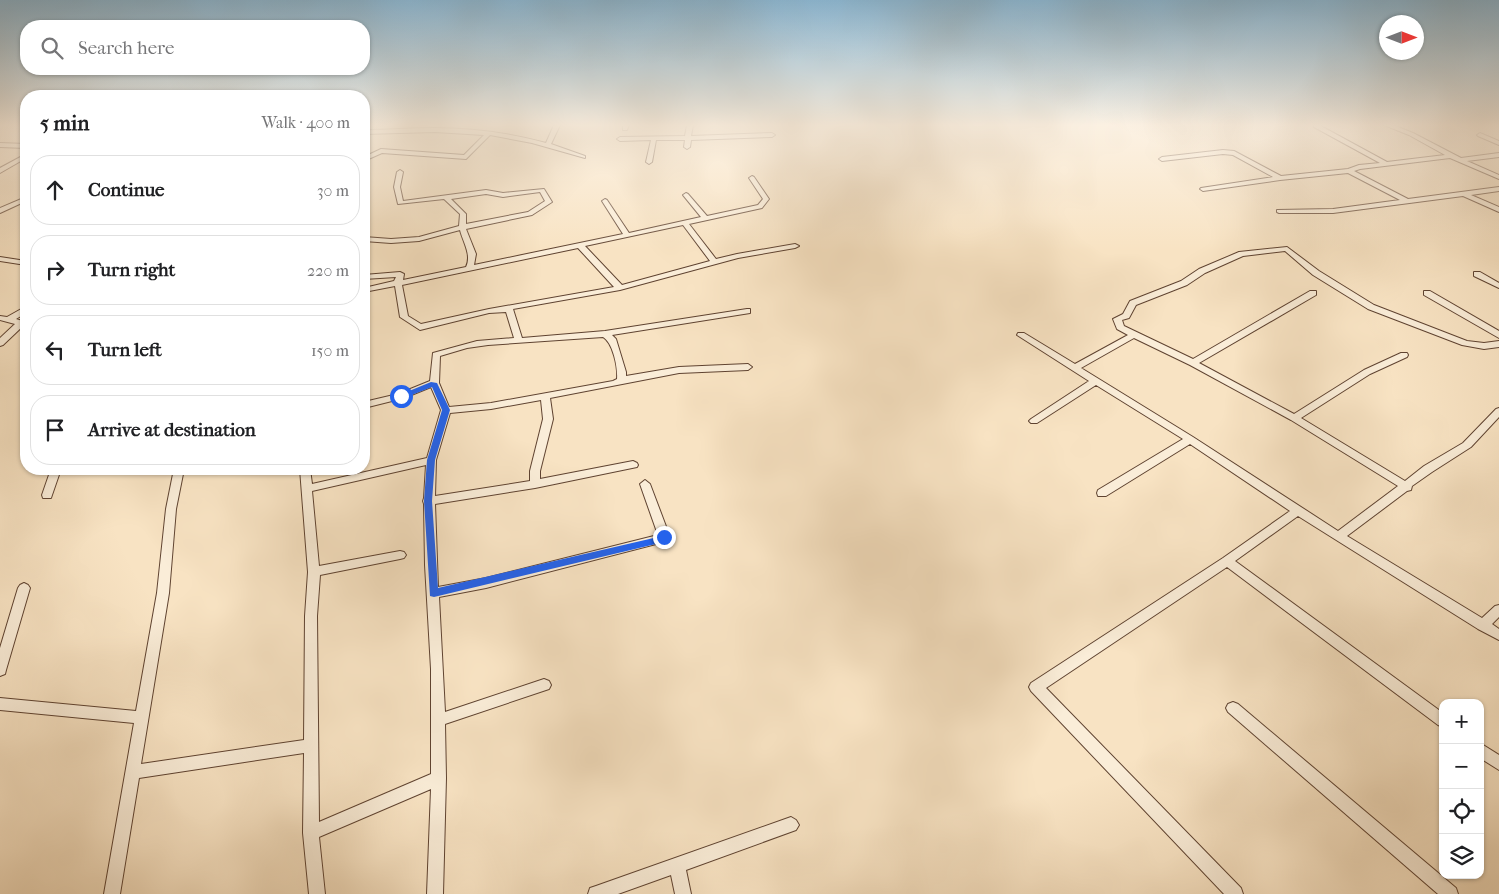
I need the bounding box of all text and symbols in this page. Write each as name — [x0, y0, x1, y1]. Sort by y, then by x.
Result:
north arrow — [1379, 15, 1424, 60]
search box — [20, 20, 370, 75]
icon: search — [38, 34, 66, 62]
text: Search here — [78, 37, 174, 59]
text: 5 min — [40, 111, 89, 135]
text: Walk · 400 m — [261, 113, 350, 132]
icon: ahead — [41, 176, 69, 204]
text: Continue — [88, 179, 164, 201]
text: 30 m — [317, 181, 349, 200]
icon: right — [41, 256, 69, 284]
text: Turn right — [88, 259, 175, 281]
text: 220 m — [307, 261, 349, 280]
icon: left — [41, 336, 69, 364]
text: Turn left — [88, 339, 162, 361]
text: 150 m — [311, 341, 349, 360]
route start — [390, 385, 413, 408]
icon: arrive — [41, 416, 69, 444]
text: Arrive at destination — [88, 419, 256, 441]
route end — [653, 526, 676, 549]
map controls — [1439, 699, 1484, 879]
button: + — [1439, 699, 1484, 744]
button: − — [1439, 744, 1484, 789]
button: locate — [1439, 789, 1484, 834]
button: layers — [1439, 834, 1484, 879]

